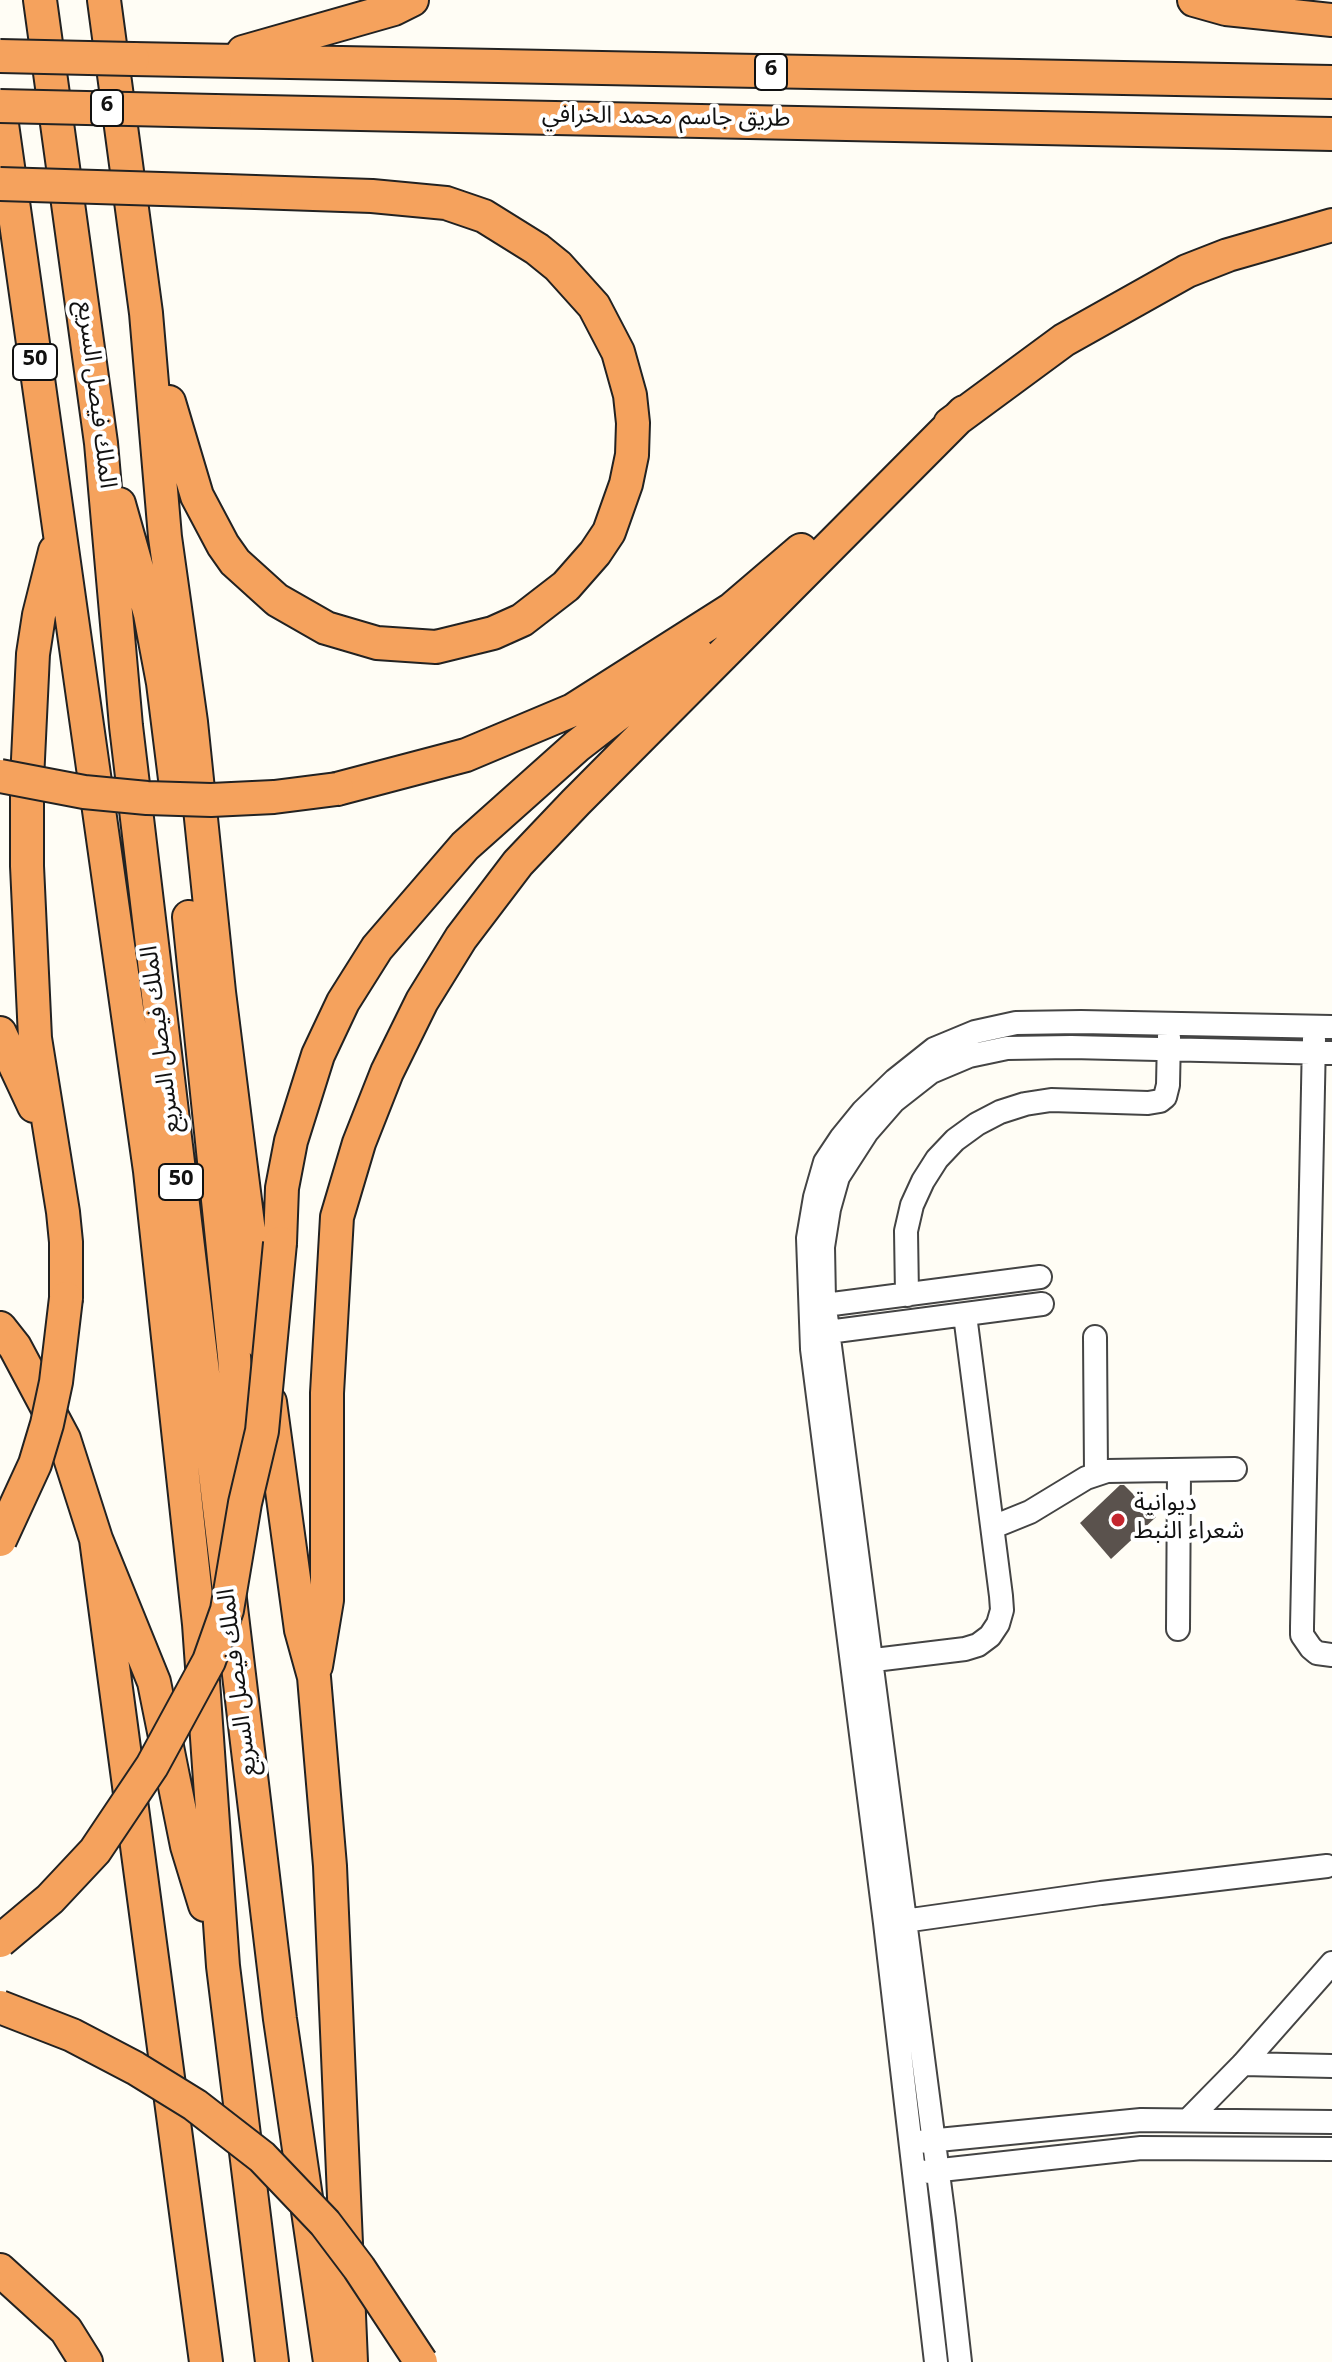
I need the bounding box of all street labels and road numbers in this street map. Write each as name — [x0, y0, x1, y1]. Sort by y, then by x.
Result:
road number: 6 — [755, 54, 787, 90]
road number: 6 — [91, 90, 123, 126]
street label: طريق جاسم محمد الخرافي — [542, 103, 790, 137]
street label: الملك فيصل السريع — [67, 300, 119, 490]
road number: 50 — [13, 344, 57, 380]
street label: الملك فيصل السريع — [138, 944, 190, 1134]
road number: 50 — [159, 1164, 203, 1200]
street label: الملك فيصل السريع — [215, 1587, 267, 1777]

